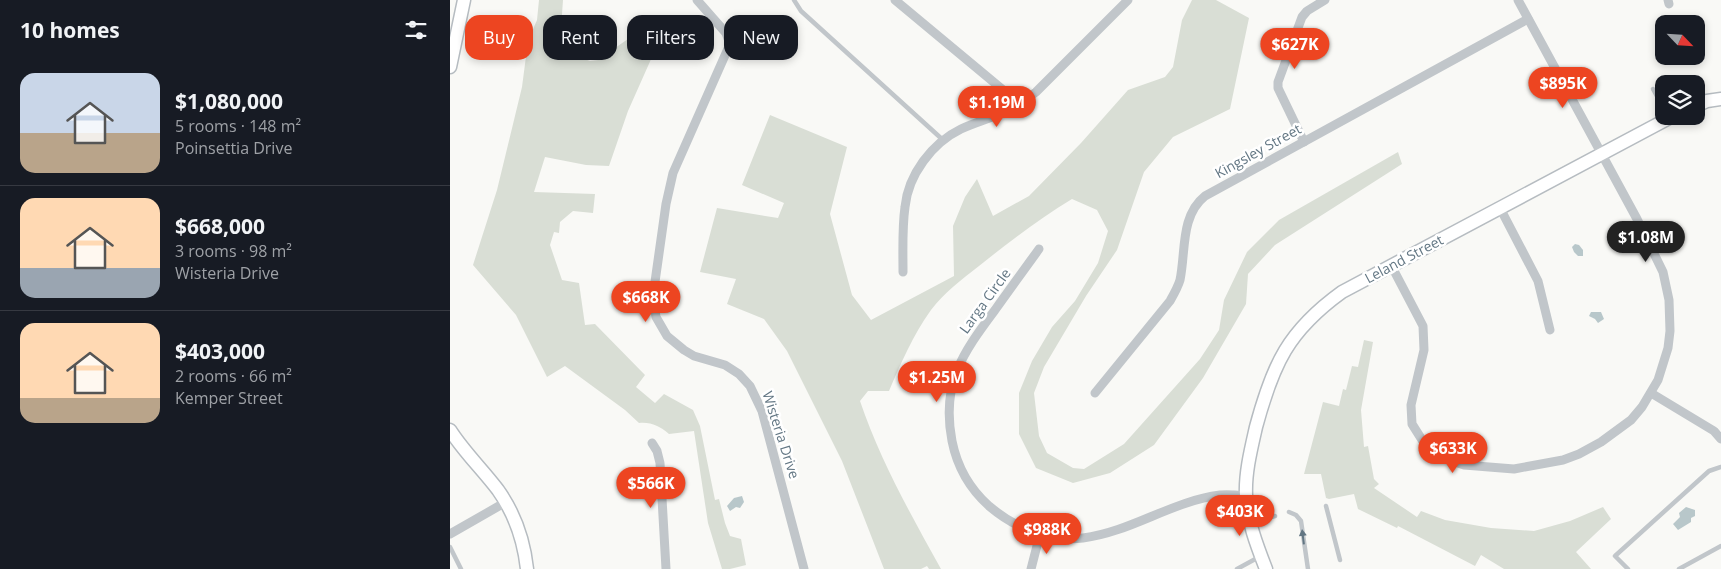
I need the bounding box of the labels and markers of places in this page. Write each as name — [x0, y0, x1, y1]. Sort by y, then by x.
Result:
pin: $627K — [1260, 28, 1330, 70]
pin: $895K — [1528, 66, 1598, 109]
pin: $1.19M — [956, 86, 1038, 128]
pin: $1.08M — [1605, 220, 1687, 263]
pin: $668K — [611, 280, 681, 323]
pin: $1.25M — [896, 360, 978, 403]
pin: $633K — [1418, 432, 1488, 474]
pin: $566K — [616, 466, 686, 509]
pin: $403K — [1205, 494, 1275, 537]
pin: $988K — [1012, 512, 1082, 555]

